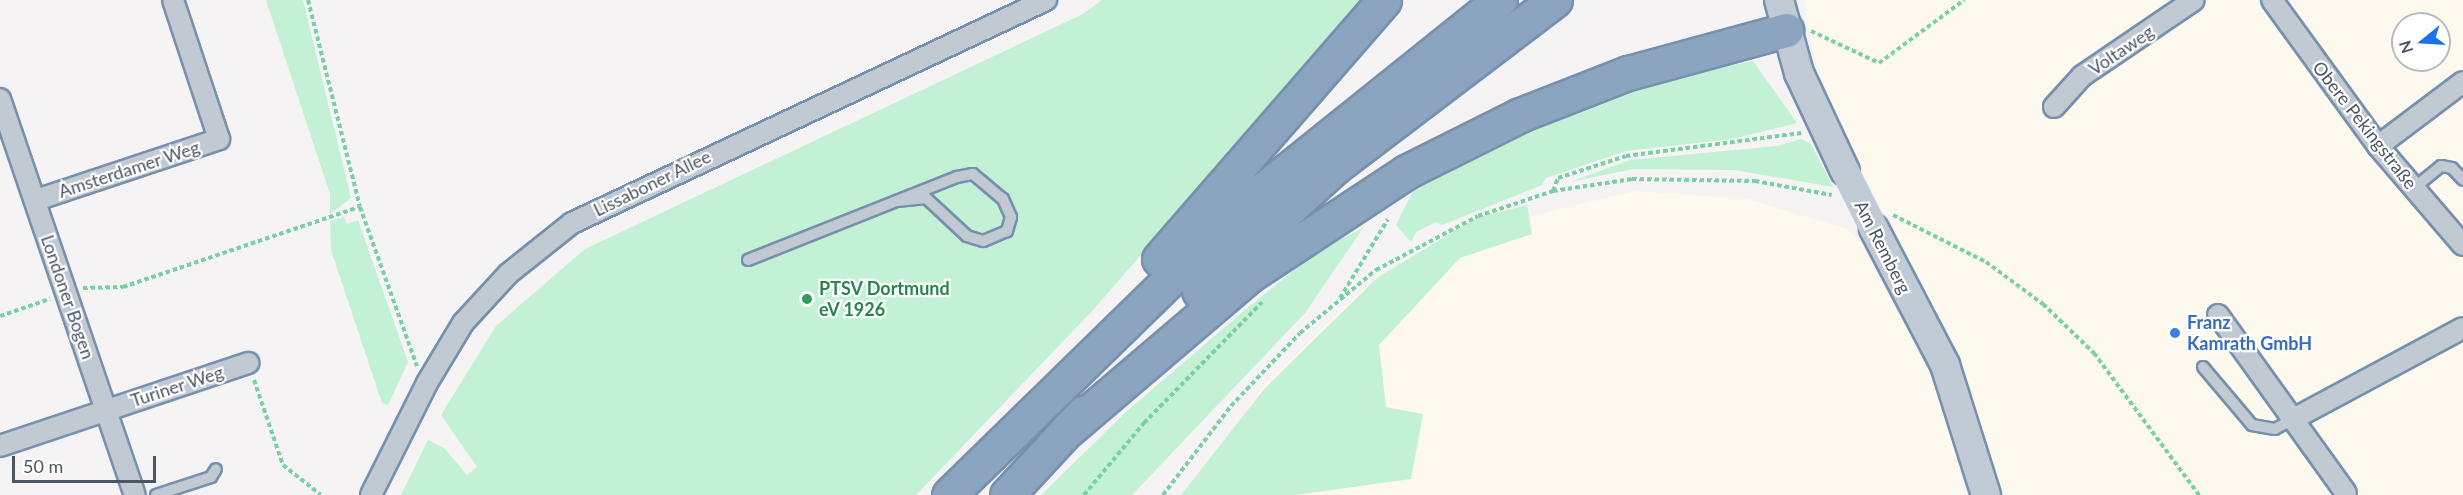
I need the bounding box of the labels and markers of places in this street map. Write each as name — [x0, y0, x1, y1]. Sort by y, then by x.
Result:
place label: PTSV Dortmund eV 1926 — [819, 278, 950, 320]
marker: PTSV Dortmund eV 1926 — [800, 292, 814, 306]
place label: Franz Kamrath GmbH — [2187, 312, 2312, 354]
marker: Franz Kamrath GmbH — [2168, 326, 2182, 340]

